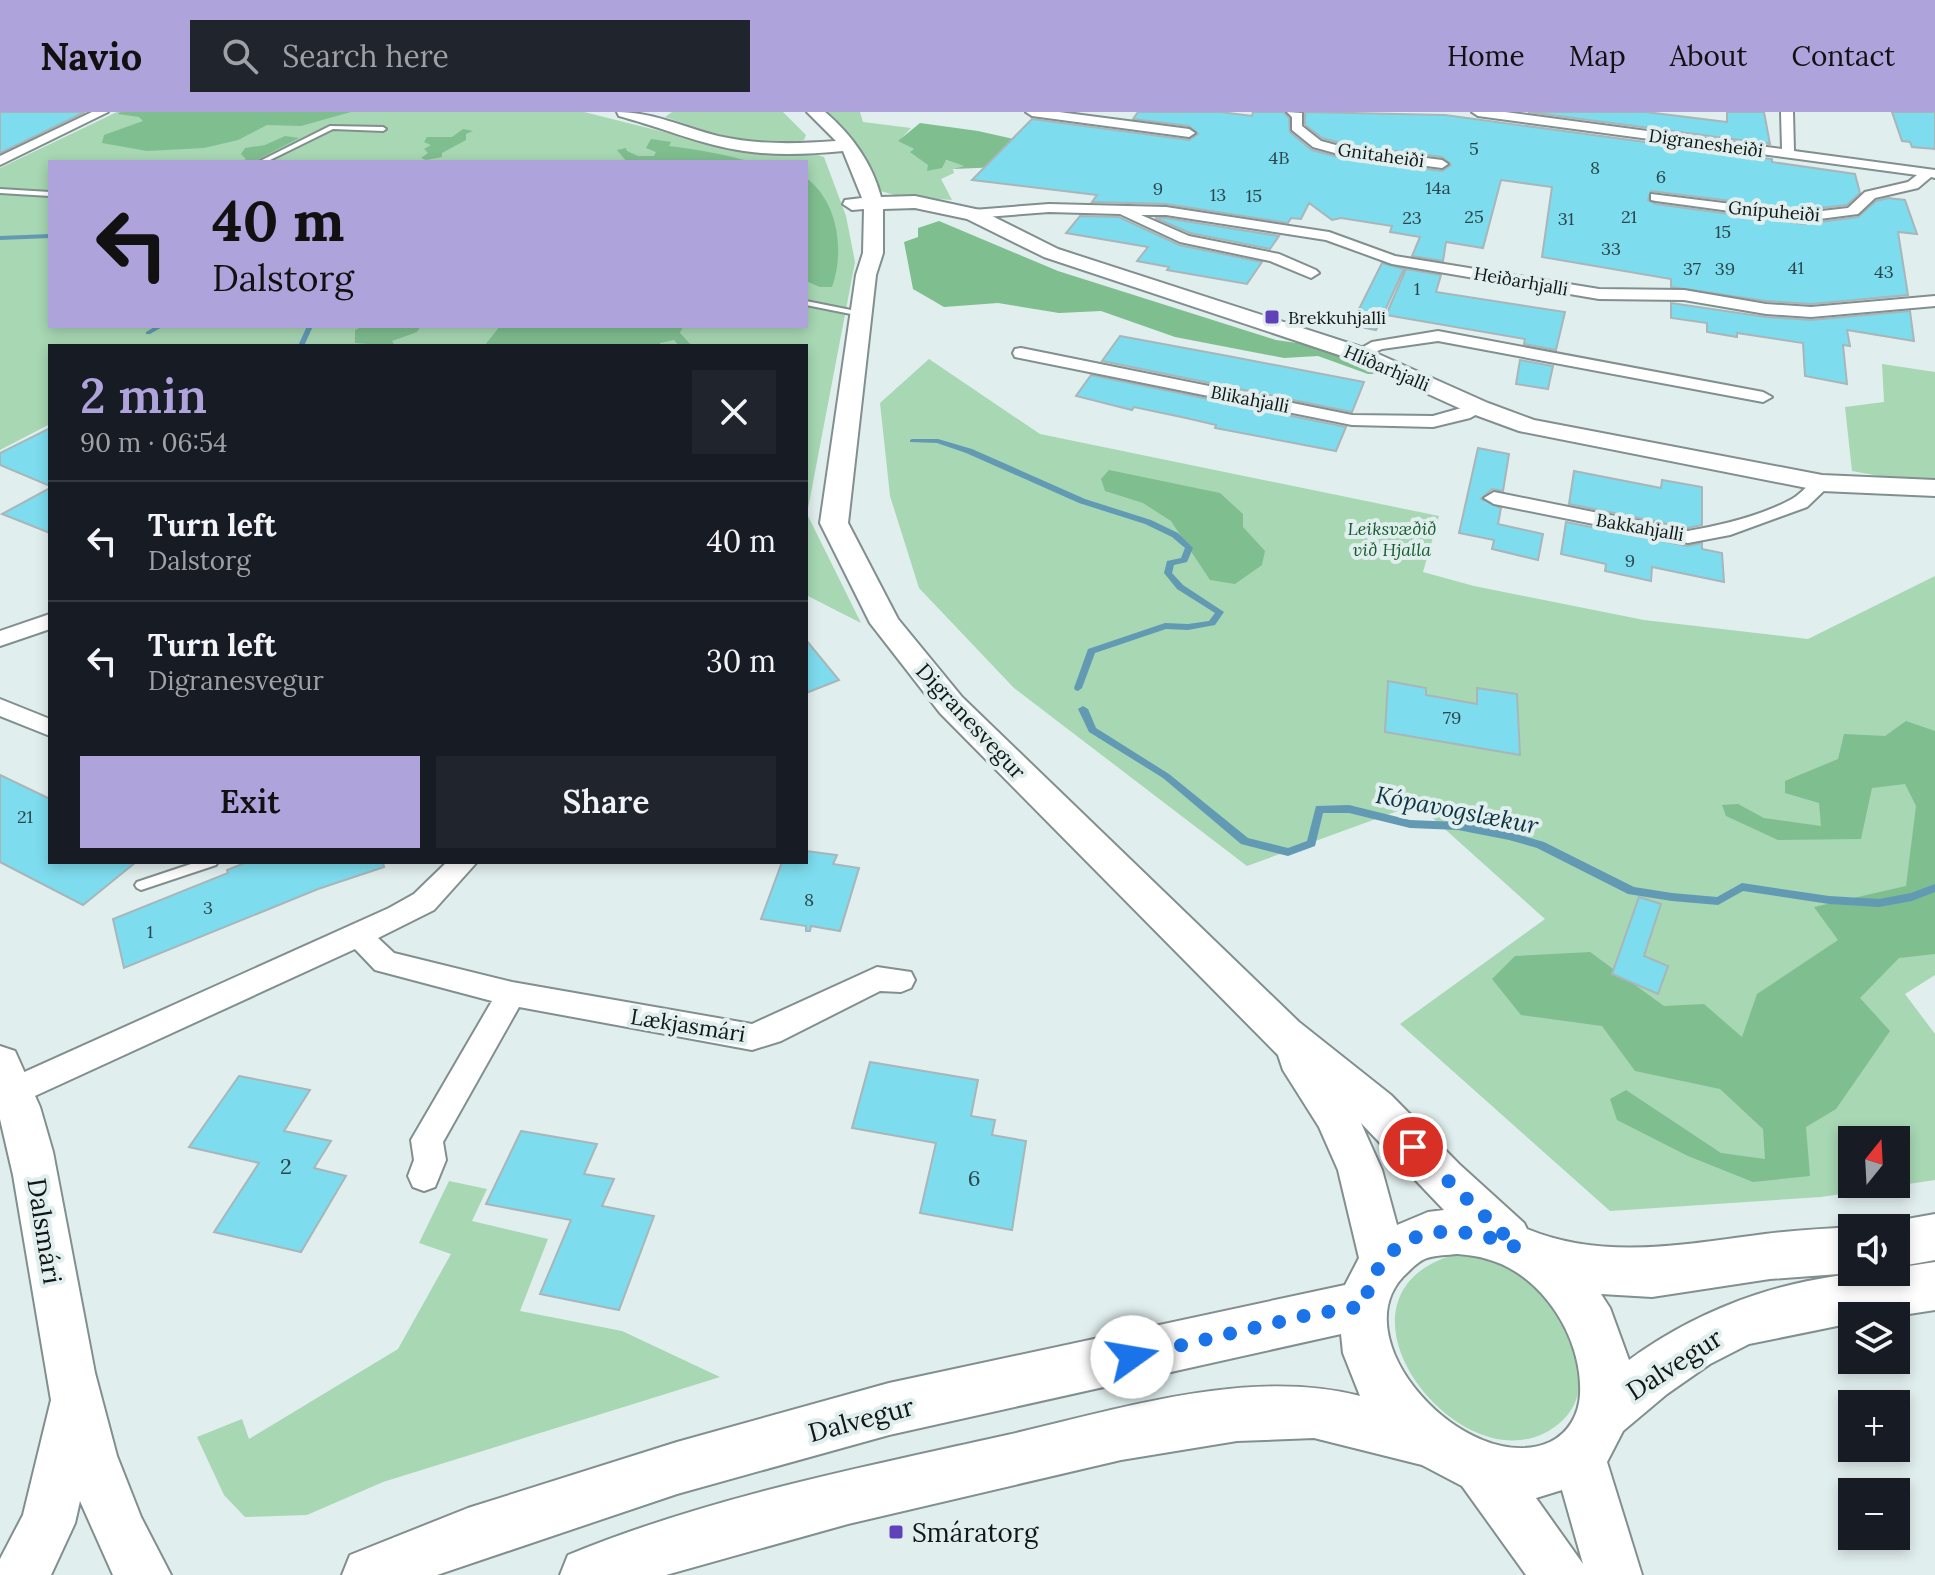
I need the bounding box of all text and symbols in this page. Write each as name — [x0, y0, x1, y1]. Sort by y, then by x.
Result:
search box — [190, 20, 750, 92]
text: Navio — [40, 32, 142, 80]
icon: search — [218, 34, 262, 78]
text: Search here — [282, 37, 449, 75]
text: Home — [1447, 38, 1525, 74]
text: Map — [1569, 38, 1626, 74]
text: About — [1670, 38, 1747, 74]
text: Contact — [1791, 38, 1895, 74]
street label: Digranesheiði — [1647, 124, 1765, 162]
house number: 5 — [1469, 137, 1479, 160]
street label: Gnitaheiði — [1336, 138, 1426, 172]
house number: 4B — [1269, 146, 1289, 169]
house number: 8 — [1590, 156, 1600, 179]
house number: 6 — [1656, 165, 1666, 188]
house number: 14a — [1425, 176, 1451, 199]
house number: 9 — [1153, 177, 1163, 200]
house number: 13 — [1210, 183, 1226, 206]
house number: 15 — [1246, 184, 1262, 207]
text: 40 m — [212, 185, 345, 256]
icon: left — [80, 192, 184, 296]
street label: Gnípuheiði — [1727, 196, 1821, 226]
house number: 25 — [1464, 205, 1484, 228]
house number: 21 — [1621, 205, 1637, 228]
house number: 23 — [1402, 206, 1422, 229]
house number: 31 — [1558, 207, 1574, 230]
house number: 15 — [1715, 220, 1731, 243]
house number: 33 — [1601, 237, 1621, 260]
text: Dalstorg — [212, 255, 354, 301]
house number: 41 — [1788, 256, 1804, 279]
house number: 37 — [1683, 257, 1701, 280]
house number: 39 — [1715, 257, 1735, 280]
house number: 43 — [1874, 260, 1894, 283]
street label: Heiðarhjalli — [1472, 261, 1570, 301]
house number: 1 — [1414, 277, 1420, 300]
place label: Brekkuhjalli — [1288, 306, 1386, 329]
marker: Brekkuhjalli — [1263, 308, 1281, 326]
street label: Hlíðarhjalli — [1341, 340, 1433, 396]
text: 2 min — [80, 365, 207, 426]
button: close — [692, 370, 776, 454]
street label: Blikahjalli — [1209, 380, 1291, 418]
text: 90 m · 06:54 — [80, 426, 227, 459]
text: Turn left — [148, 506, 276, 544]
street label: Bakkahjalli — [1594, 508, 1686, 546]
park label: Leiksvæðið við Hjalla — [1347, 517, 1437, 561]
icon: left — [80, 519, 124, 563]
text: 40 m — [706, 522, 776, 560]
text: Dalstorg — [148, 544, 251, 577]
house number: 9 — [1625, 549, 1635, 572]
text: Turn left — [148, 626, 276, 664]
icon: left — [80, 639, 124, 683]
text: 30 m — [706, 642, 776, 680]
street label: Digranesvegur — [910, 657, 1032, 785]
text: Digranesvegur — [148, 664, 324, 697]
house number: 79 — [1443, 706, 1461, 729]
button: Exit — [80, 756, 420, 848]
button: Share — [436, 756, 776, 848]
water label: Kópavogslækur — [1373, 779, 1541, 841]
house number: 21 — [17, 805, 33, 828]
house number: 8 — [804, 888, 814, 911]
house number: 3 — [203, 896, 213, 919]
house number: 1 — [147, 920, 153, 943]
street label: Lækjasmári — [628, 1002, 748, 1048]
pin — [1379, 1113, 1447, 1181]
icon: arrive — [1391, 1125, 1435, 1169]
north arrow — [1838, 1126, 1910, 1198]
map controls — [1838, 1126, 1910, 1550]
house number: 2 — [280, 1152, 292, 1180]
house number: 6 — [968, 1164, 980, 1192]
street label: Dalsmári — [20, 1176, 70, 1286]
button: sound — [1838, 1214, 1910, 1286]
button: layers — [1838, 1302, 1910, 1374]
position arrow — [1090, 1315, 1174, 1399]
street label: Dalvegur — [1620, 1320, 1729, 1407]
street label: Dalvegur — [805, 1389, 918, 1449]
button: + — [1838, 1390, 1910, 1462]
button: − — [1838, 1478, 1910, 1550]
place label: Smáratorg — [912, 1516, 1039, 1549]
marker: Smáratorg — [887, 1523, 905, 1541]

